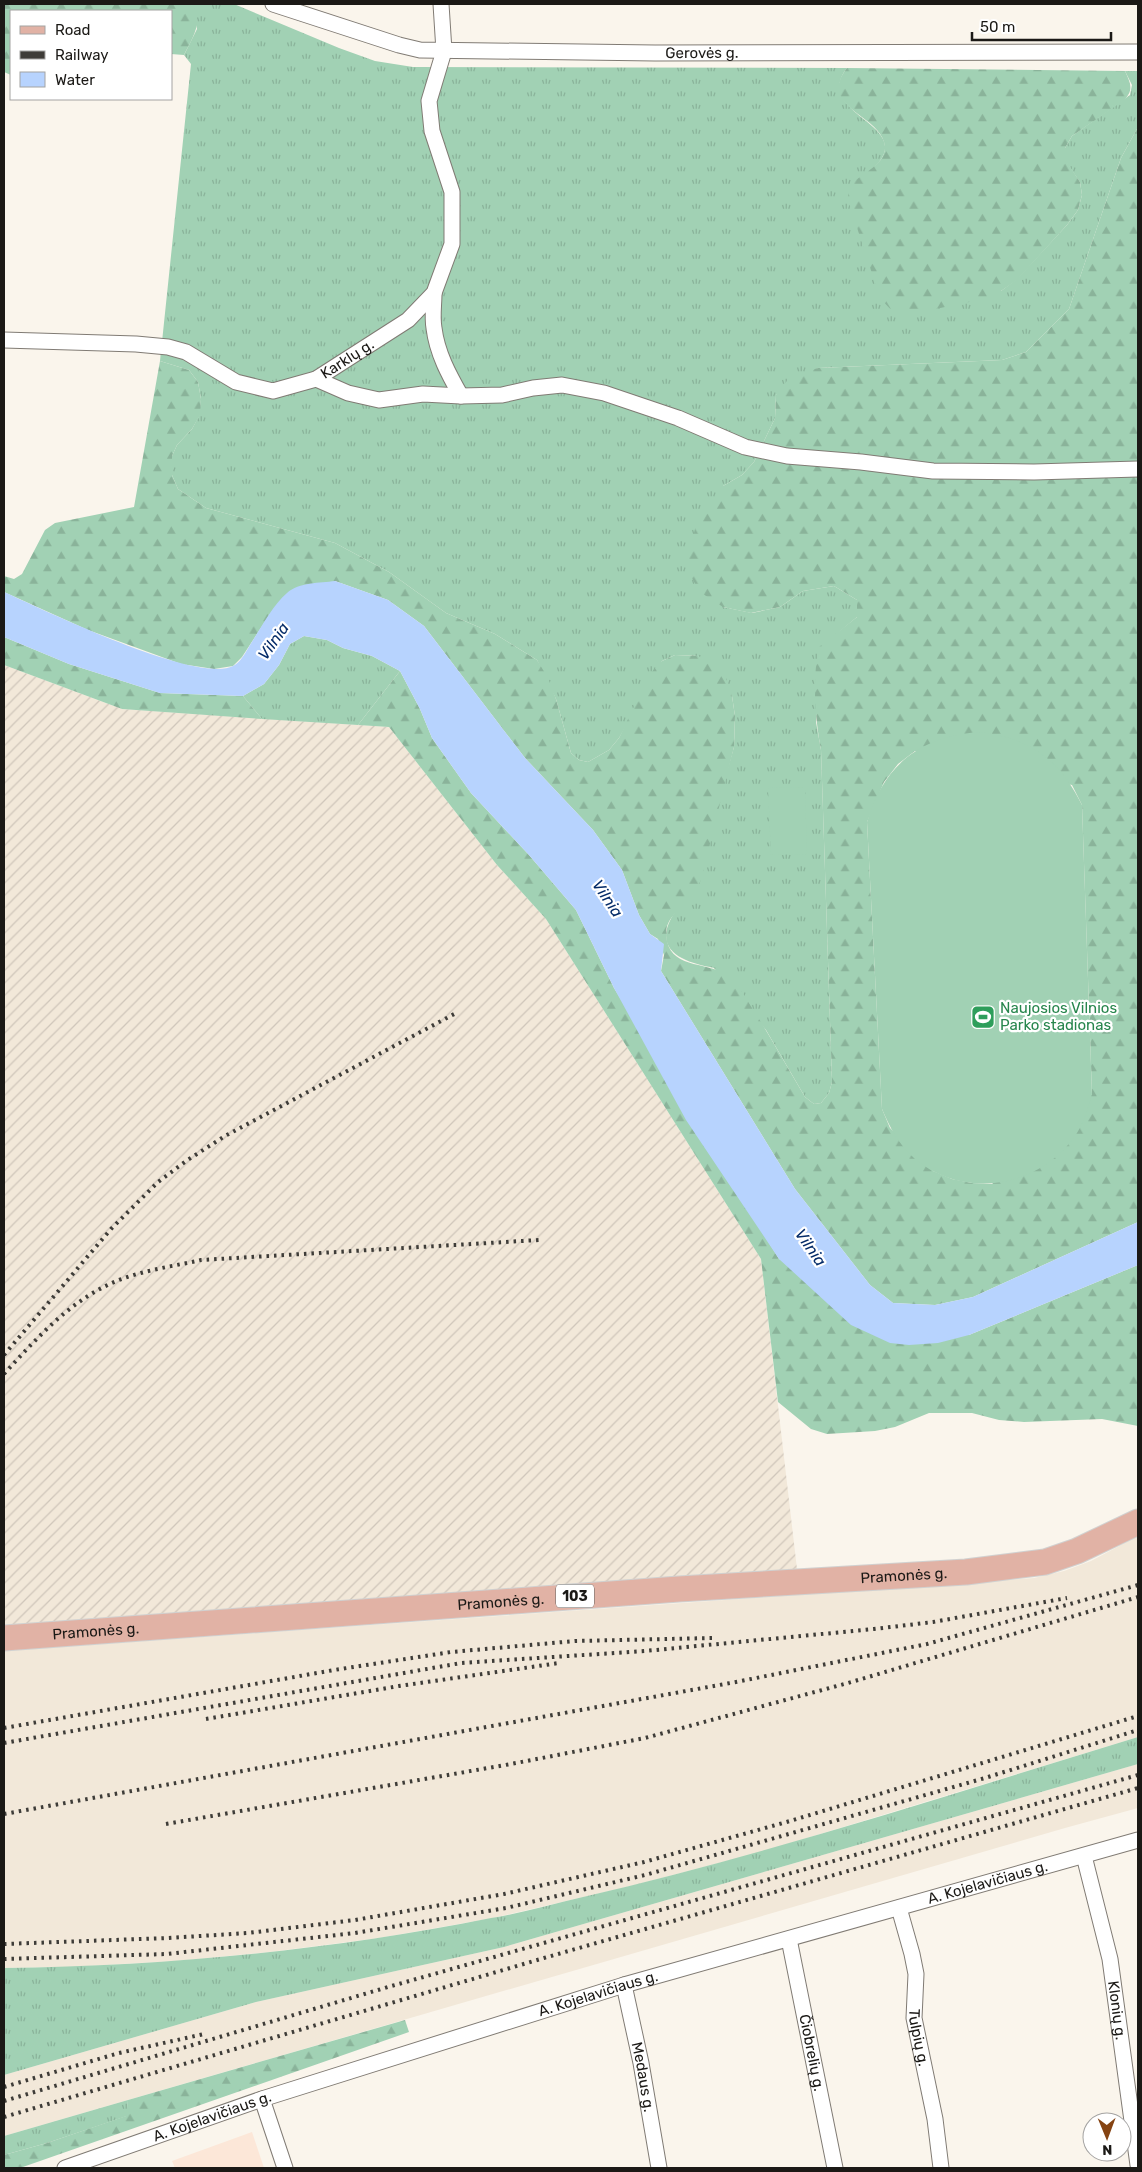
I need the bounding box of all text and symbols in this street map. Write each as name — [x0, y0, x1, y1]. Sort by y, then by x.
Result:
legend — [10, 10, 172, 100]
scale bar — [972, 10, 1111, 42]
text: 50 m — [980, 18, 1015, 36]
text: Road — [55, 21, 91, 39]
street label: Gerovės g. — [665, 44, 738, 62]
text: Railway — [55, 46, 109, 64]
text: Water — [55, 71, 95, 89]
street label: Karklų g. — [317, 335, 377, 383]
water label: Vilnia — [254, 619, 293, 664]
water label: Vilnia — [588, 876, 627, 921]
place label: Naujosios Vilnios Parko stadionas — [1000, 999, 1117, 1034]
sports icon: Naujosios Vilnios Parko stadionas — [970, 1004, 996, 1030]
water label: Vilnia — [791, 1225, 830, 1270]
street label: Pramonės g. — [860, 1564, 948, 1587]
road number: 103 — [556, 1584, 594, 1608]
street label: Pramonės g. — [457, 1590, 545, 1614]
street label: Pramonės g. — [52, 1619, 140, 1643]
street label: A. Kojelavičiaus g. — [925, 1857, 1050, 1908]
street label: A. Kojelavičiaus g. — [536, 1967, 660, 2020]
street label: Klonių g. — [1104, 1980, 1130, 2041]
street label: Tulpių g. — [905, 2008, 933, 2068]
street label: Čiobrelių g. — [795, 2013, 828, 2093]
street label: Medaus g. — [628, 2040, 658, 2113]
street label: A. Kojelavičiaus g. — [151, 2088, 274, 2145]
north arrow — [1082, 2112, 1132, 2162]
text: N — [1102, 2141, 1112, 2158]

